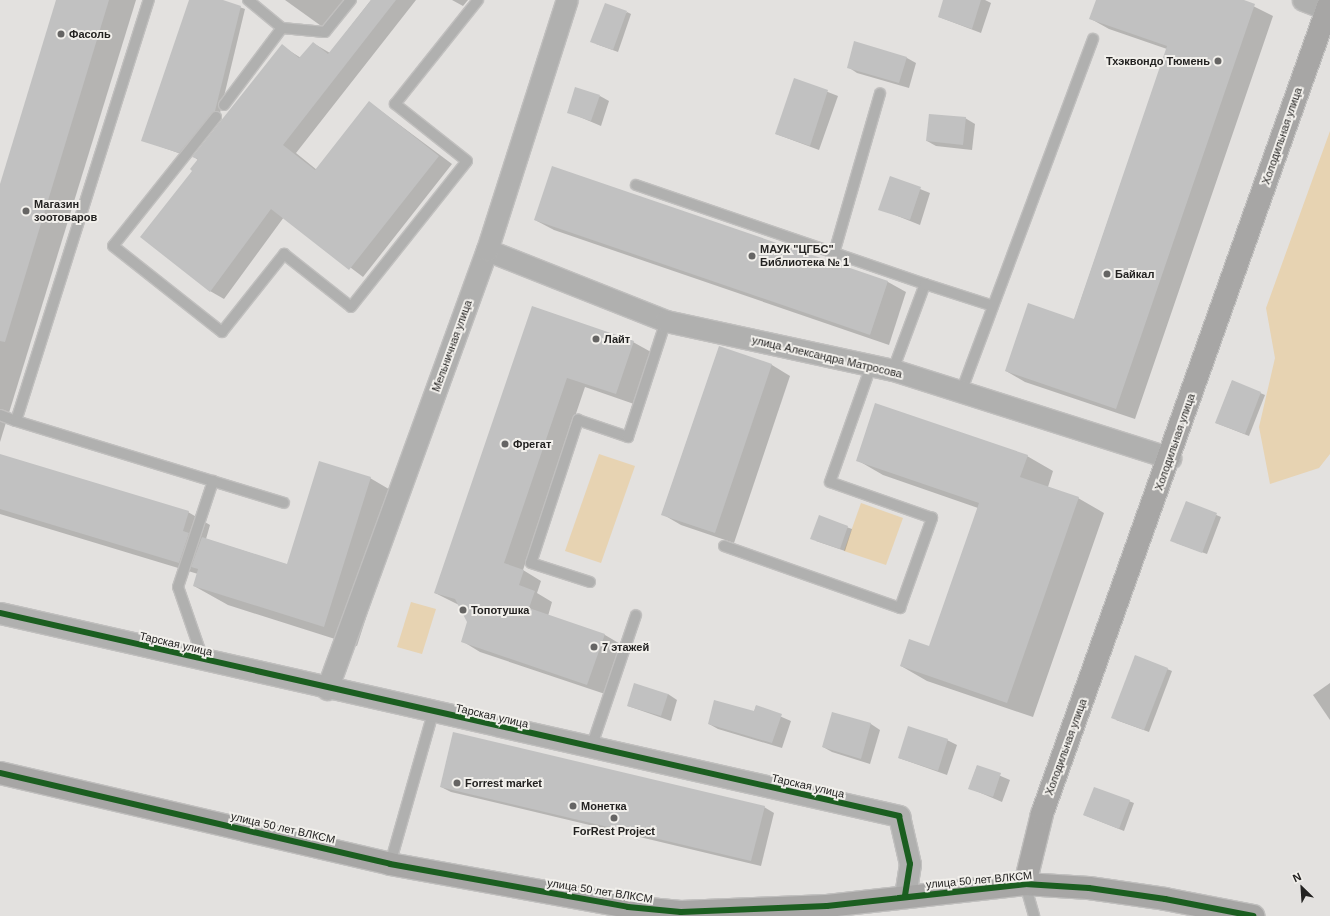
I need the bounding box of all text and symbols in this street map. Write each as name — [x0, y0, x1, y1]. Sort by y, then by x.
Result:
place label: Фасоль — [69, 27, 111, 41]
marker: Фасоль — [56, 29, 66, 39]
place label: Тхэквондо Тюмень — [1106, 54, 1210, 68]
marker: Тхэквондо Тюмень — [1213, 56, 1223, 66]
street label: Холодильная улица — [1259, 86, 1305, 186]
place label: Магазин зоотоваров — [34, 198, 97, 224]
marker: Магазин зоотоваров — [21, 206, 31, 216]
place label: МАУК "ЦГБС" Библиотека № 1 — [760, 243, 849, 269]
marker: МАУК "ЦГБС" Библиотека № 1 — [747, 251, 757, 261]
place label: Байкал — [1115, 267, 1154, 281]
marker: Байкал — [1102, 269, 1112, 279]
street label: Мельничная улица — [429, 298, 475, 394]
place label: Лайт — [604, 332, 630, 346]
street label: улица Александра Матросова — [751, 333, 903, 381]
marker: Лайт — [591, 334, 601, 344]
street label: Холодильная улица — [1152, 392, 1198, 492]
place label: Фрегат — [513, 437, 551, 451]
marker: Фрегат — [500, 439, 510, 449]
place label: Топотушка — [471, 603, 529, 617]
marker: Топотушка — [458, 605, 468, 615]
street label: Тарская улица — [138, 629, 214, 659]
place label: 7 этажей — [602, 640, 649, 654]
marker: 7 этажей — [589, 642, 599, 652]
street label: Холодильная улица — [1042, 697, 1090, 797]
street label: Тарская улица — [454, 701, 530, 731]
street label: Тарская улица — [770, 771, 846, 801]
place label: Forrest market — [465, 776, 542, 790]
marker: Forrest market — [452, 778, 462, 788]
place label: Монетка — [581, 799, 627, 813]
marker: Монетка — [568, 801, 578, 811]
street label: улица 50 лет ВЛКСМ — [230, 810, 336, 846]
marker: ForRest Project — [609, 813, 619, 823]
place label: ForRest Project — [573, 824, 655, 838]
north arrow — [1282, 868, 1322, 908]
street label: улица 50 лет ВЛКСМ — [925, 869, 1033, 891]
text: N — [1291, 870, 1303, 884]
street label: улица 50 лет ВЛКСМ — [546, 876, 654, 906]

